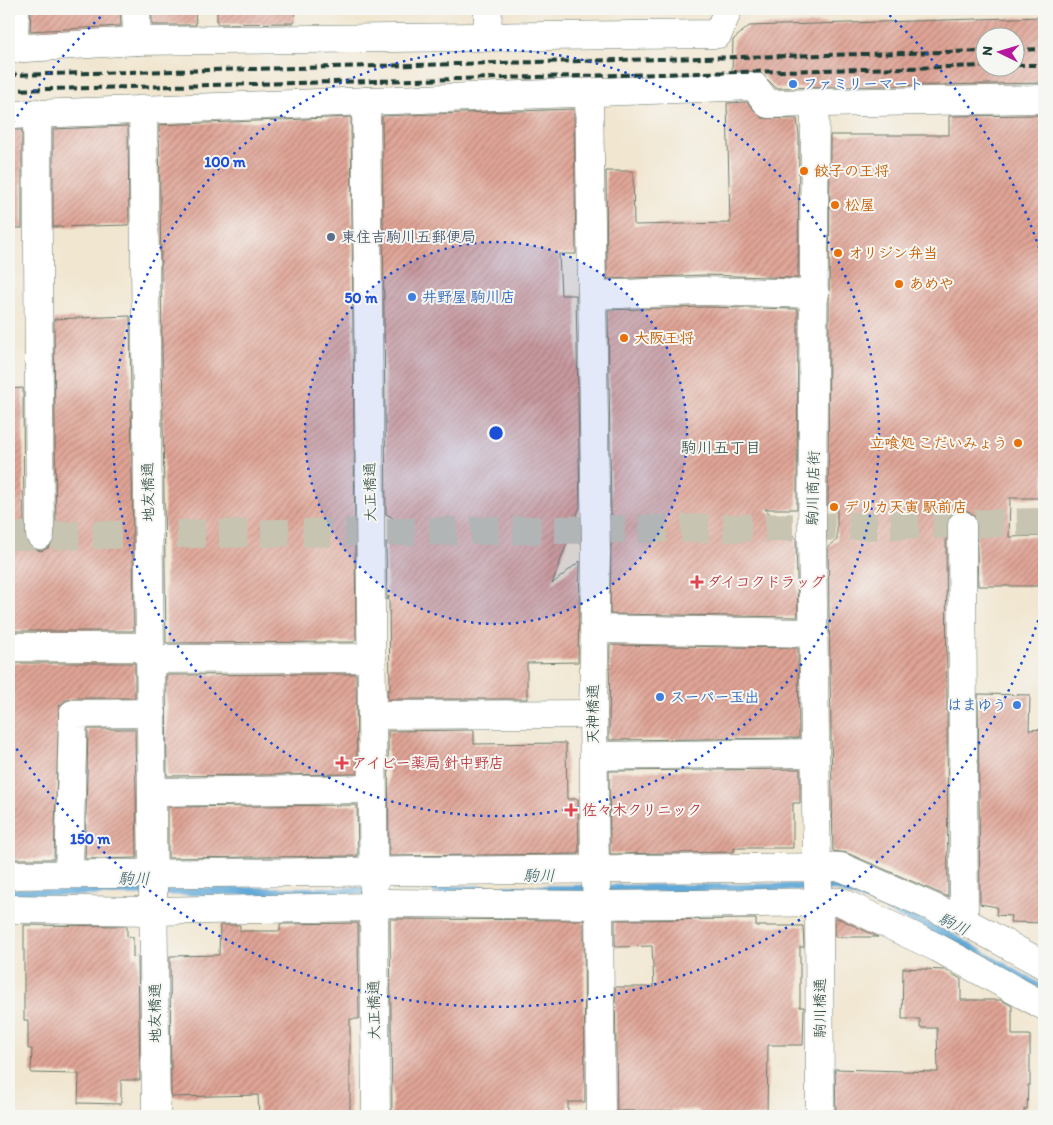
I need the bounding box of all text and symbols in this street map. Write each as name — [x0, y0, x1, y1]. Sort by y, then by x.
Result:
north arrow — [976, 28, 1026, 78]
text: N — [979, 45, 996, 56]
place label: ファミリーマート — [803, 75, 924, 93]
marker: ファミリーマート — [787, 78, 799, 90]
text: 100 m — [204, 153, 246, 171]
place label: 餃子の王将 — [814, 162, 889, 180]
marker: 餃子の王将 — [798, 165, 810, 177]
place label: 松屋 — [845, 196, 875, 214]
marker: 松屋 — [829, 199, 841, 211]
place label: 東住吉駒川五郵便局 — [341, 228, 476, 246]
marker: 東住吉駒川五郵便局 — [325, 231, 337, 243]
place label: オリジン弁当 — [848, 244, 938, 262]
marker: オリジン弁当 — [832, 247, 844, 259]
place label: あめや — [909, 275, 954, 293]
marker: あめや — [893, 278, 905, 290]
place label: 井野屋 駒川店 — [422, 288, 515, 306]
text: 50 m — [344, 289, 378, 307]
marker: 井野屋 駒川店 — [406, 291, 418, 303]
place label: 大阪王将 — [634, 329, 694, 347]
marker: 大阪王将 — [618, 332, 630, 344]
centre of rings — [487, 424, 505, 442]
place label: 立喰処 こだいみょう — [870, 434, 1008, 452]
marker: 立喰処 こだいみょう — [1012, 437, 1024, 449]
district label: 駒川五丁目 — [681, 438, 761, 457]
street label: 駒川商店街 — [803, 450, 823, 526]
street label: 地友橋通 — [138, 462, 158, 522]
street label: 大正橋通 — [360, 462, 380, 522]
place label: デリカ天寅 駅前店 — [844, 498, 967, 516]
marker: デリカ天寅 駅前店 — [828, 501, 840, 513]
place label: ダイコクドラッグ — [707, 573, 826, 591]
marker: ダイコクドラッグ — [691, 576, 703, 588]
street label: 天神橋通 — [584, 684, 602, 744]
place label: スーパー玉出 — [670, 688, 759, 706]
marker: スーパー玉出 — [654, 691, 666, 703]
place label: はまゆう — [947, 696, 1007, 714]
marker: はまゆう — [1011, 699, 1023, 711]
place label: アイビー薬局 針中野店 — [352, 754, 504, 772]
marker: アイビー薬局 針中野店 — [336, 757, 348, 769]
place label: 佐々木クリニック — [582, 801, 702, 819]
marker: 佐々木クリニック — [564, 803, 578, 817]
text: 150 m — [70, 830, 110, 848]
water label: 駒川 — [523, 866, 555, 885]
water label: 駒川 — [118, 869, 150, 888]
water label: 駒川 — [935, 908, 973, 940]
street label: 駒川橋通 — [811, 978, 829, 1038]
street label: 大正橋通 — [364, 980, 384, 1040]
street label: 地友橋通 — [146, 983, 164, 1043]

